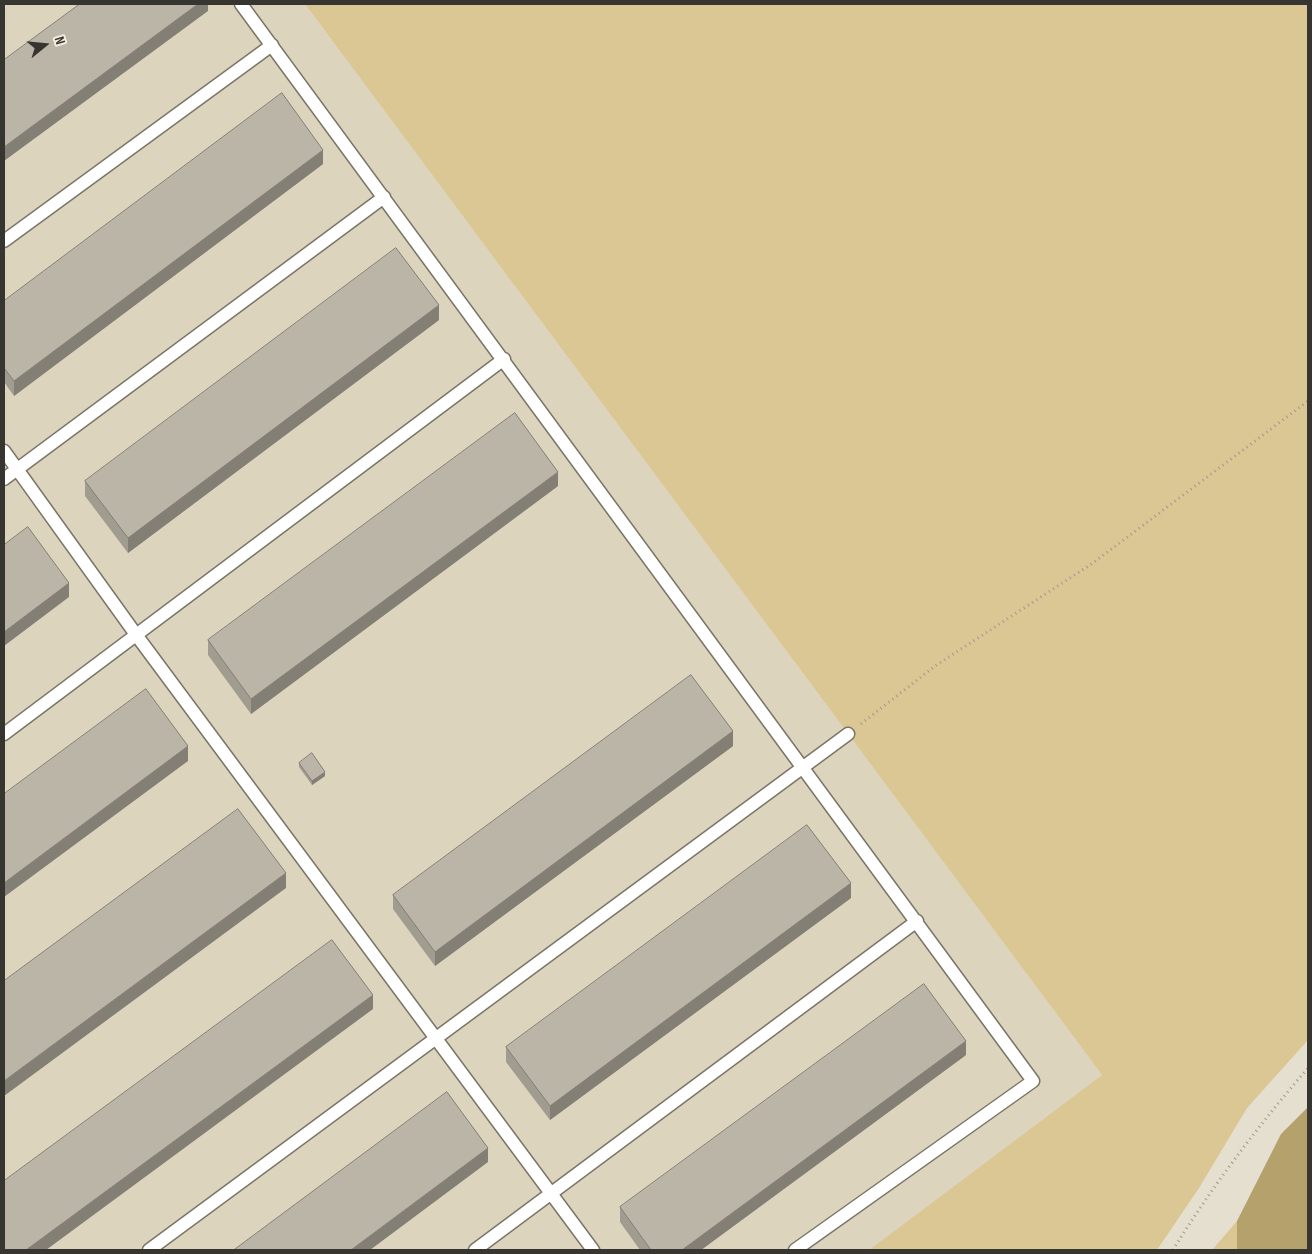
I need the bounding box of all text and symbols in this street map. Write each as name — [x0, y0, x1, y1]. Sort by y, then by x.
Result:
north arrow — [20, 20, 70, 70]
text: N — [51, 34, 69, 47]

